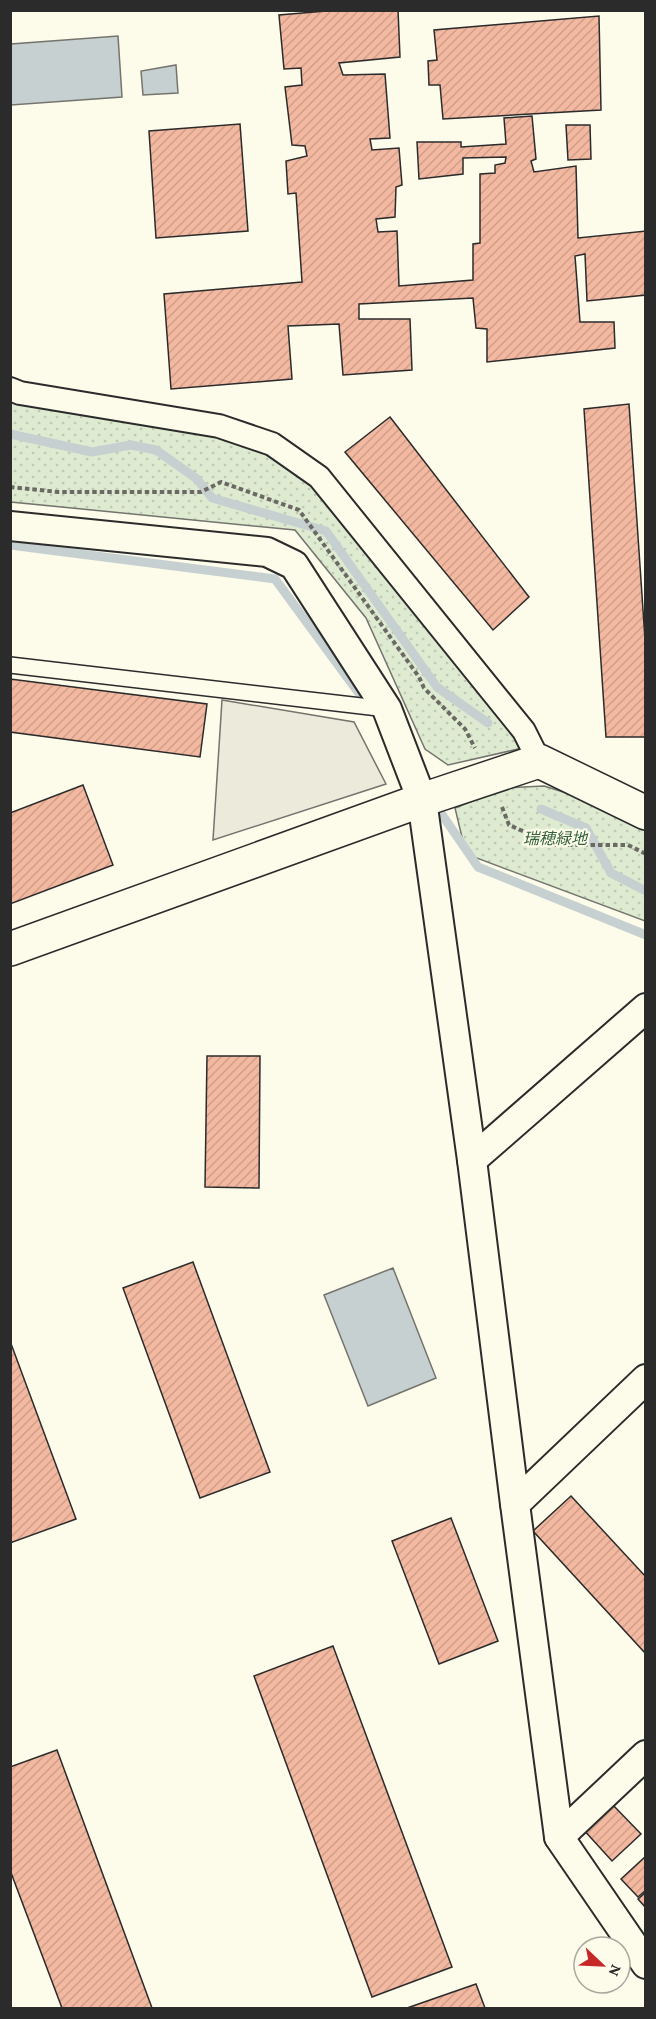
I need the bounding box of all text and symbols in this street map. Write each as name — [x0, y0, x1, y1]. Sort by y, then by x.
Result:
park label: 瑞穂緑地 — [523, 830, 589, 847]
north arrow — [572, 1935, 632, 1995]
text: N — [605, 1962, 625, 1979]

